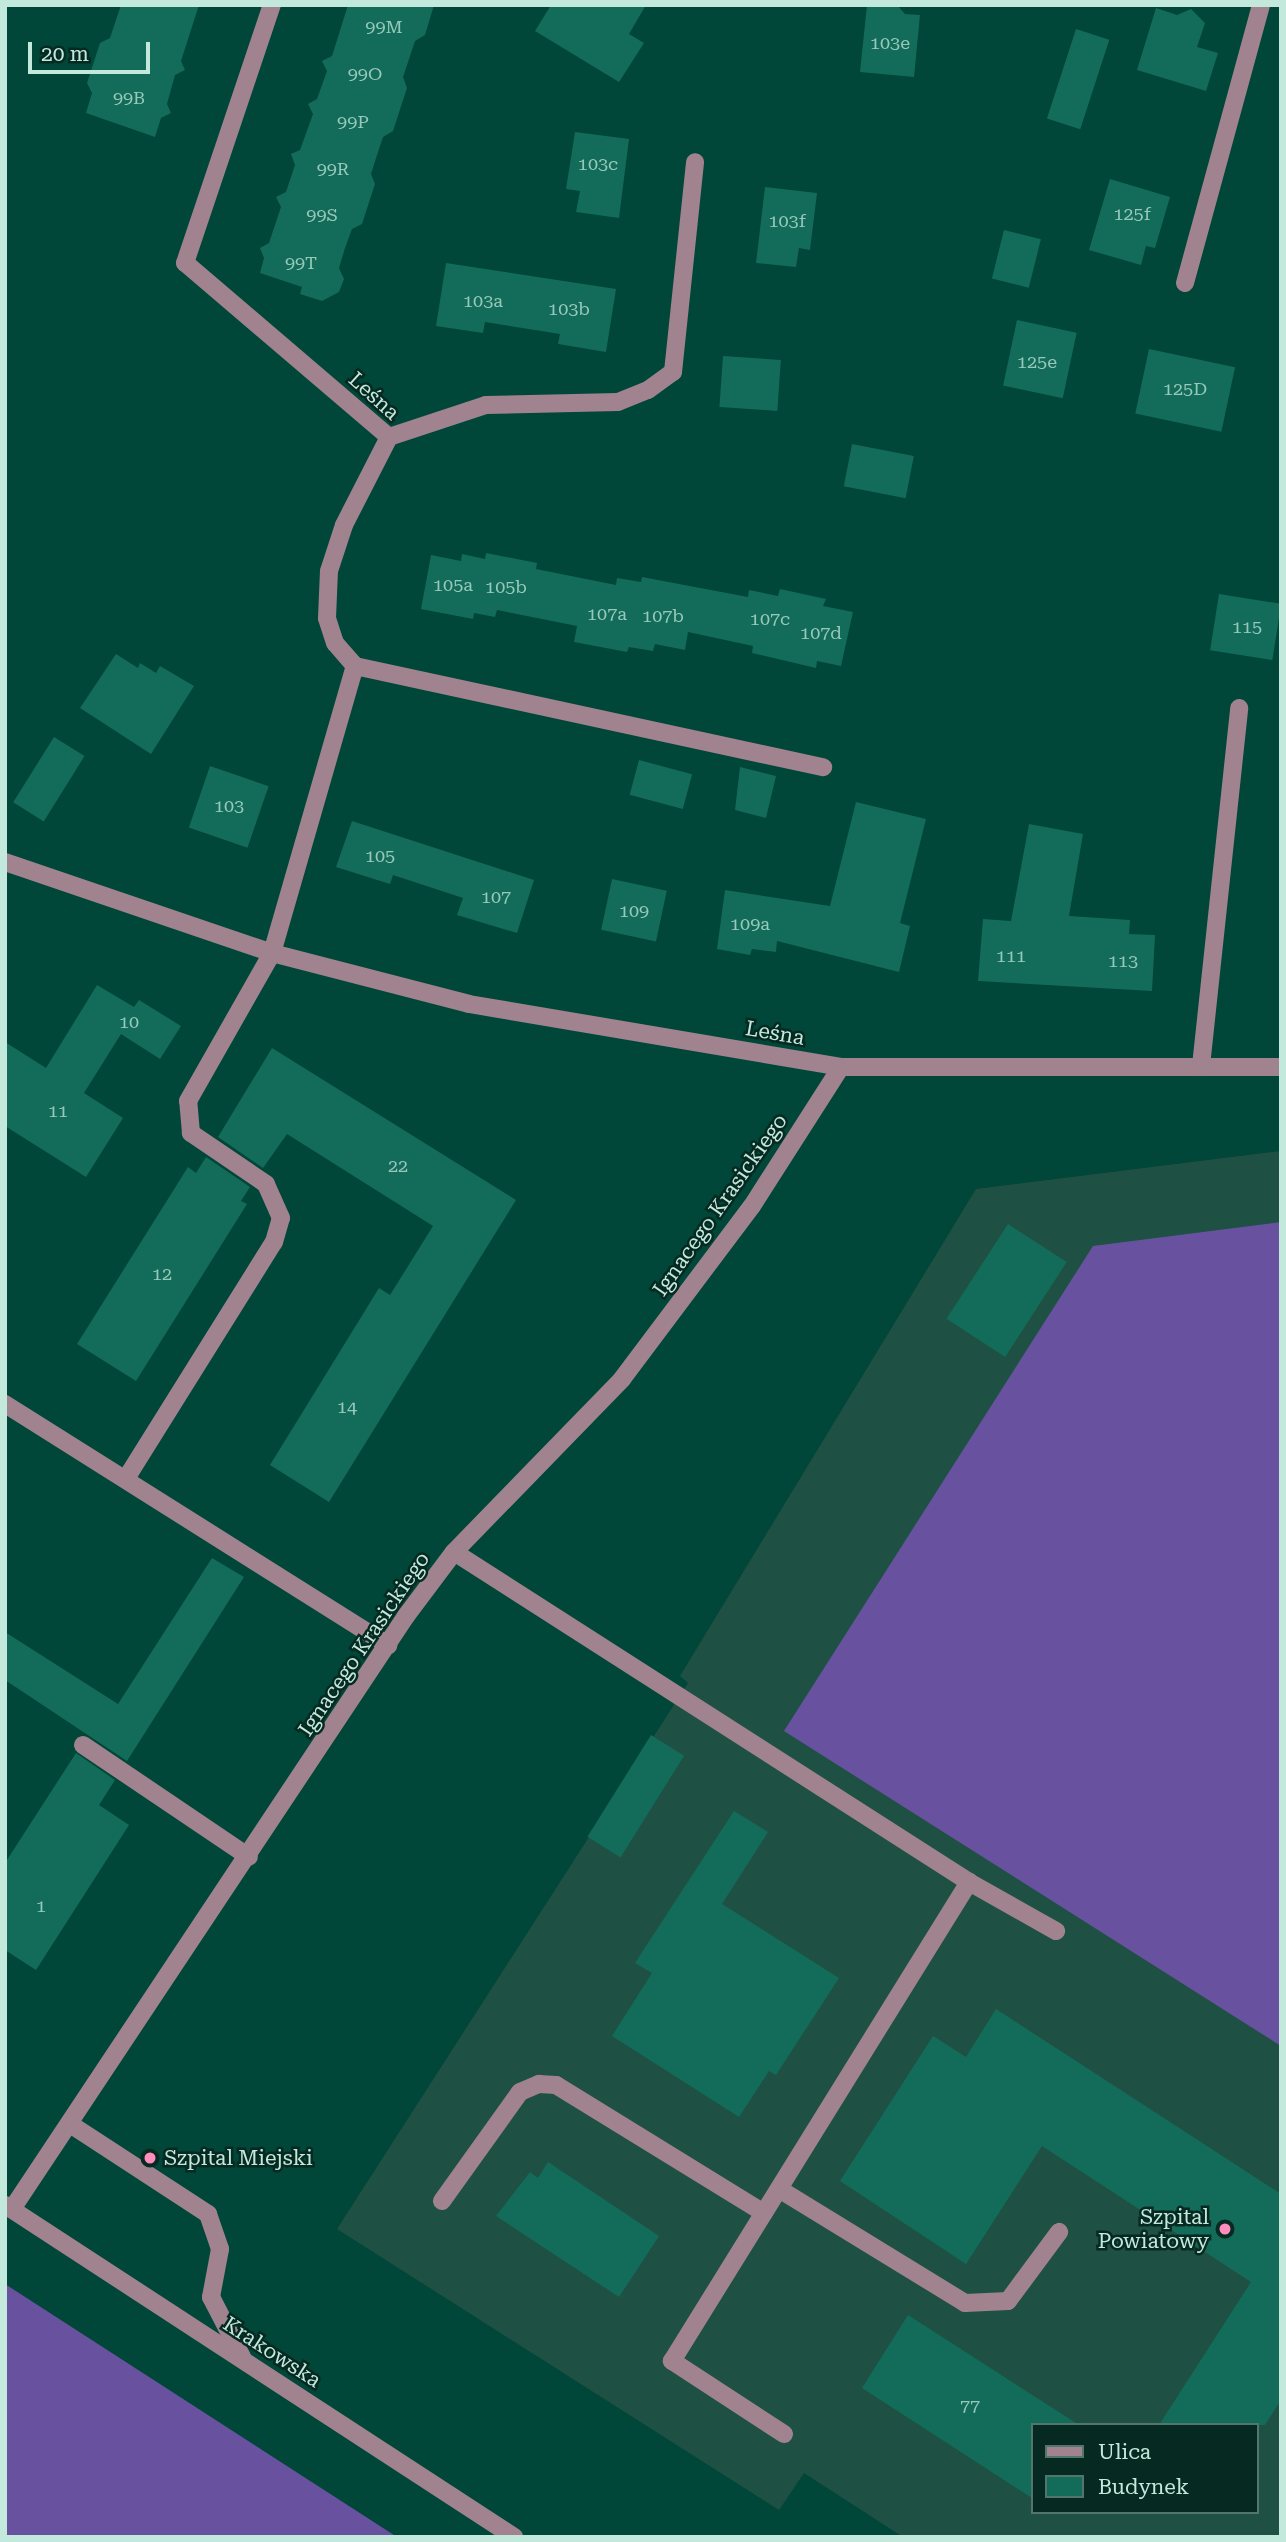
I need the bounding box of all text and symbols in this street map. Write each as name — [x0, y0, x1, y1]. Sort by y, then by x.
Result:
house number: 99M — [365, 16, 403, 38]
scale bar — [32, 28, 154, 72]
house number: 103e — [870, 32, 910, 54]
text: 20 m — [41, 42, 89, 66]
house number: 99O — [348, 63, 382, 85]
house number: 99B — [113, 87, 145, 109]
house number: 99P — [337, 111, 369, 133]
house number: 103c — [578, 153, 618, 175]
house number: 99R — [317, 158, 349, 180]
house number: 125f — [1113, 203, 1151, 225]
house number: 99S — [306, 204, 338, 226]
house number: 103f — [768, 210, 806, 232]
house number: 99T — [285, 252, 317, 274]
house number: 103a — [463, 290, 503, 312]
house number: 103b — [548, 298, 590, 320]
house number: 125e — [1017, 351, 1057, 373]
street label: Leśna — [343, 367, 405, 425]
house number: 125D — [1163, 378, 1207, 400]
house number: 105a — [433, 574, 473, 596]
house number: 105b — [485, 576, 527, 598]
house number: 107a — [587, 603, 627, 625]
house number: 107b — [642, 605, 684, 627]
house number: 107c — [750, 608, 790, 630]
house number: 115 — [1232, 616, 1262, 638]
house number: 107d — [800, 622, 842, 644]
house number: 103 — [214, 795, 244, 817]
house number: 105 — [365, 845, 395, 867]
house number: 107 — [481, 886, 511, 908]
house number: 109 — [619, 900, 649, 922]
house number: 109a — [730, 913, 770, 935]
house number: 111 — [996, 945, 1026, 967]
house number: 113 — [1108, 950, 1138, 972]
house number: 10 — [119, 1011, 139, 1033]
street label: Leśna — [743, 1015, 807, 1051]
house number: 11 — [48, 1100, 68, 1122]
street label: Ignacego Krasickiego — [648, 1109, 792, 1301]
house number: 22 — [388, 1155, 408, 1177]
house number: 12 — [152, 1263, 172, 1285]
house number: 14 — [337, 1396, 357, 1418]
street label: Ignacego Krasickiego — [293, 1547, 435, 1741]
house number: 1 — [36, 1895, 46, 1917]
place label: Szpital Miejski — [164, 2145, 313, 2171]
marker: Szpital Miejski — [142, 2150, 158, 2166]
place label: Szpital Powiatowy — [1098, 2204, 1209, 2254]
marker: Szpital Powiatowy — [1215, 2219, 1235, 2239]
street label: Krakowska — [218, 2311, 326, 2393]
house number: 77 — [960, 2395, 980, 2417]
legend — [1030, 2423, 1258, 2514]
text: Ulica — [1098, 2440, 1151, 2464]
text: Budynek — [1098, 2475, 1189, 2499]

